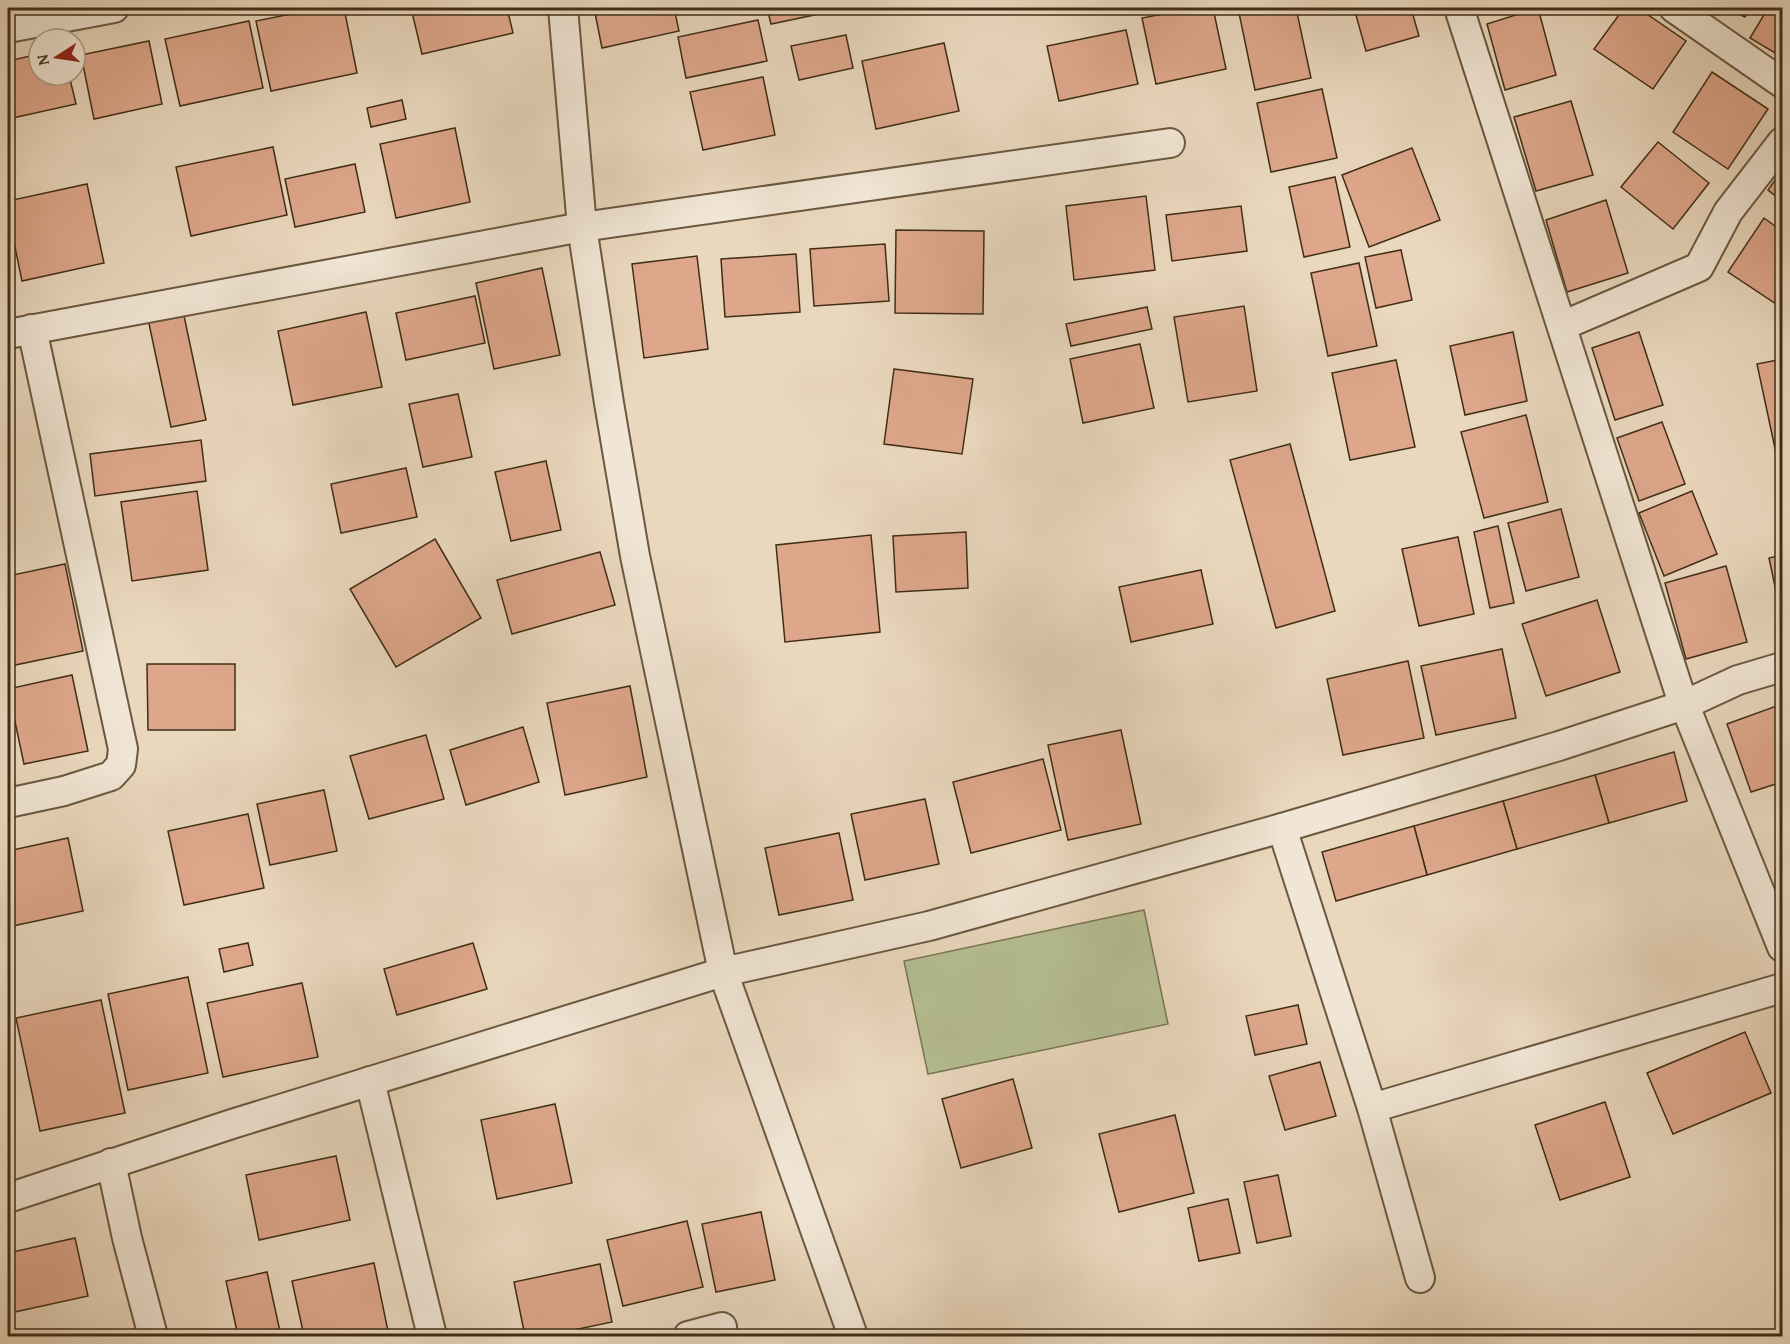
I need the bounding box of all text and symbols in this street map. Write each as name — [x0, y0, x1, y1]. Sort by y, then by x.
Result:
north arrow — [27, 27, 87, 87]
text: N — [29, 52, 55, 68]

